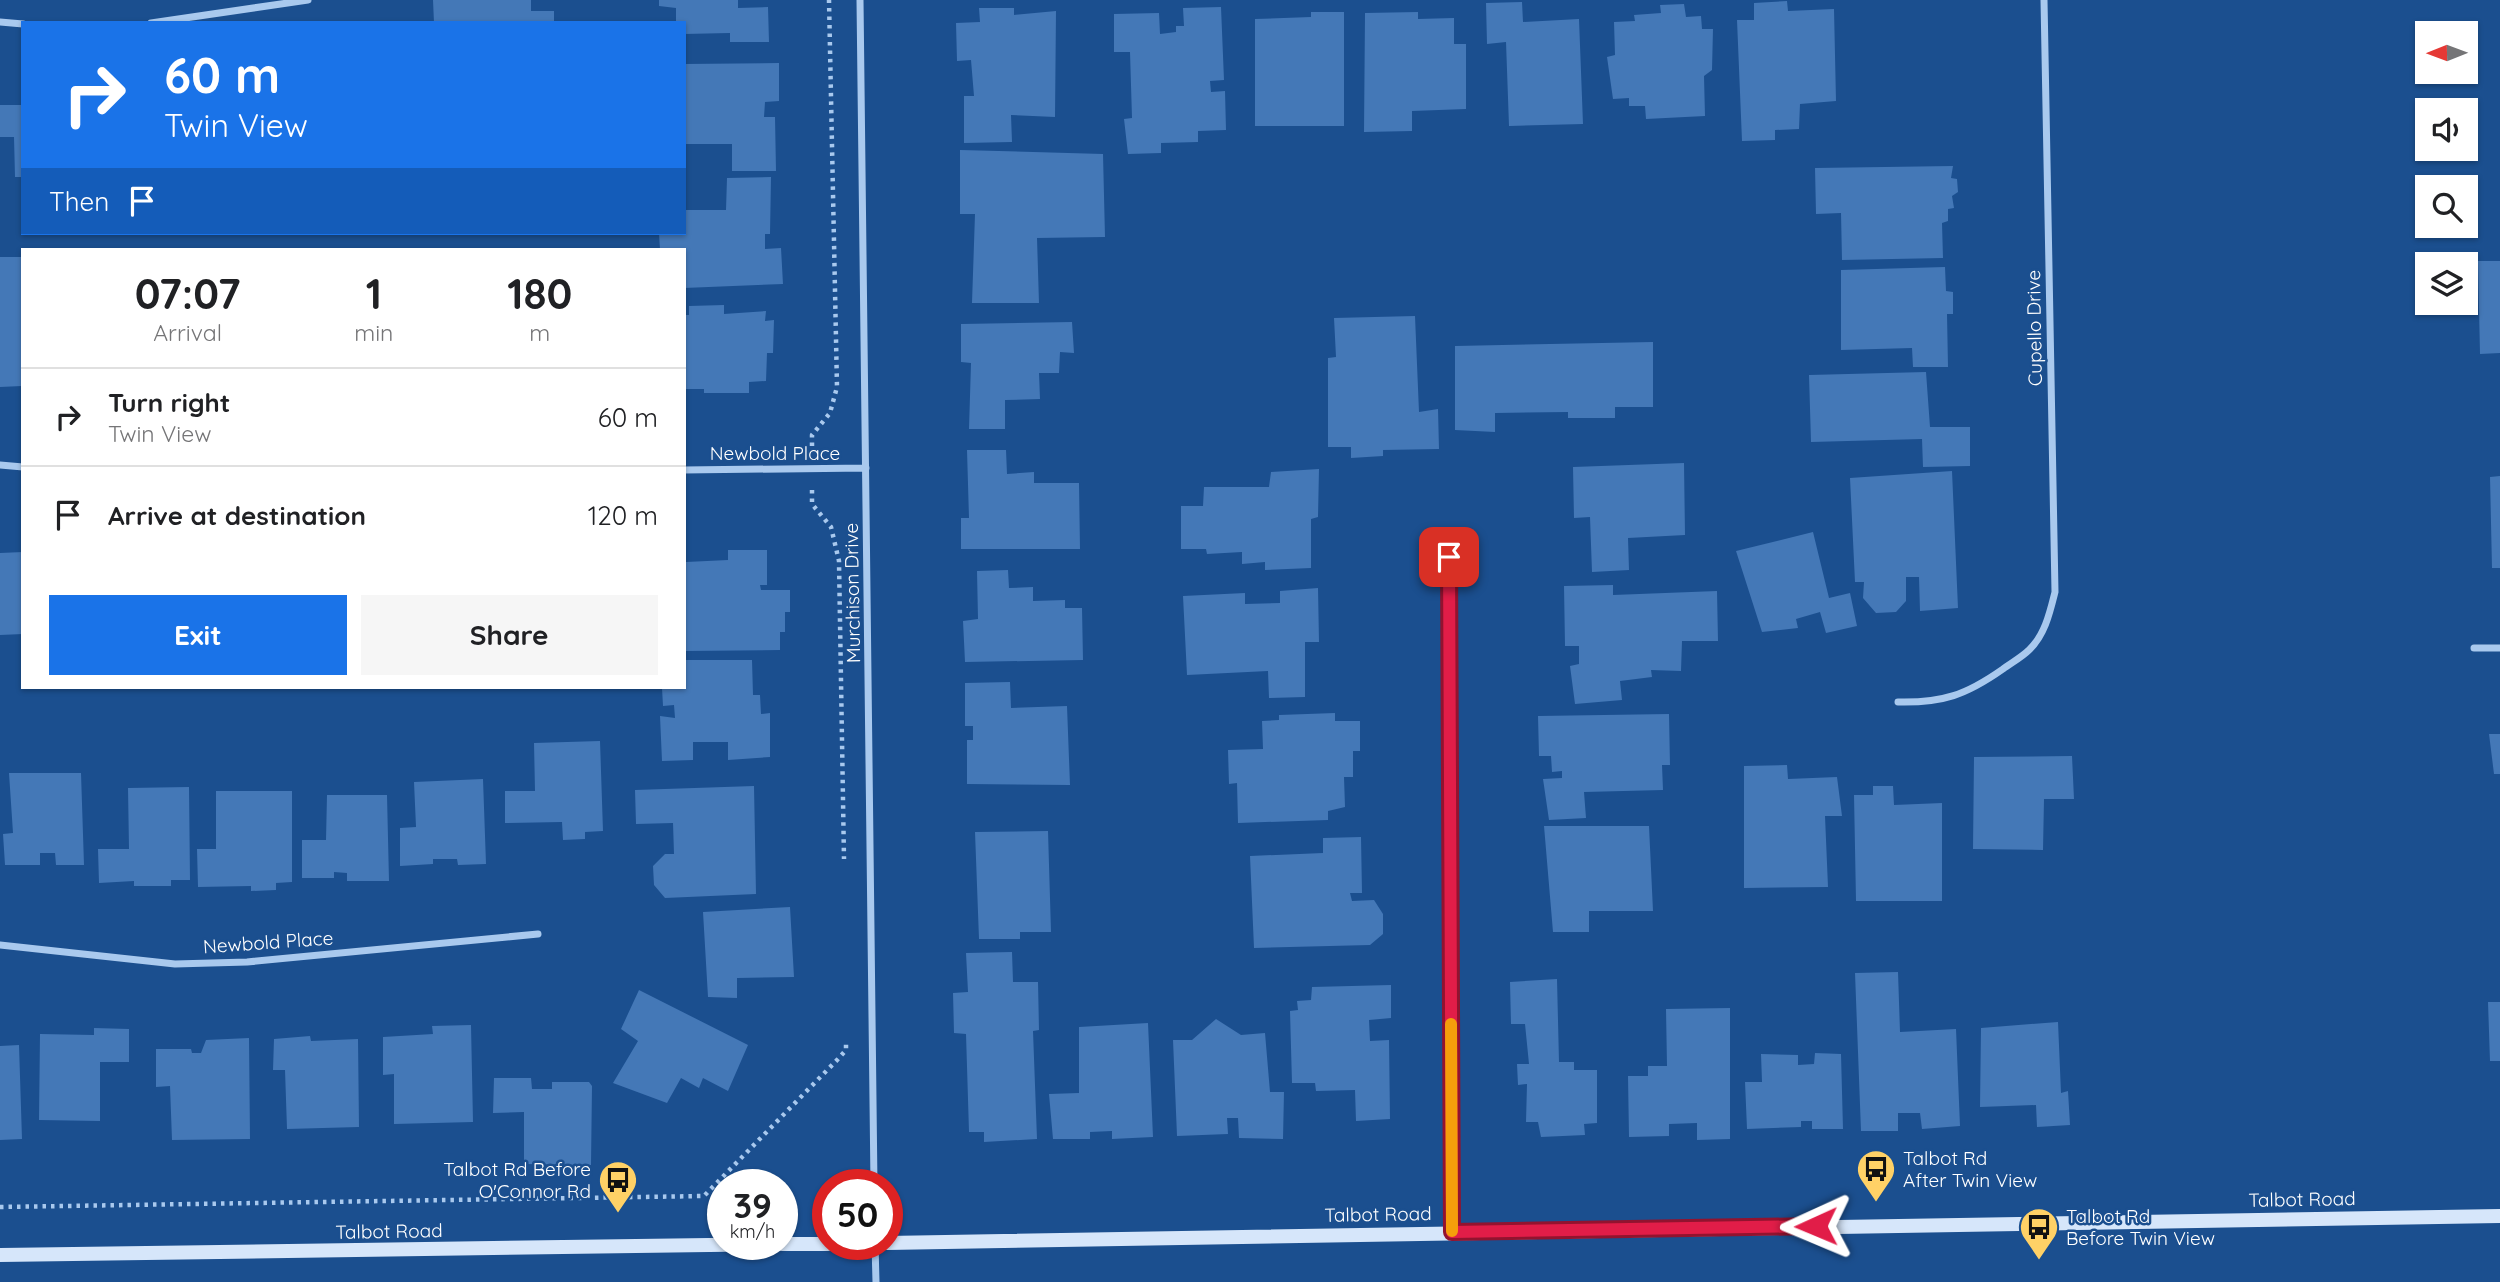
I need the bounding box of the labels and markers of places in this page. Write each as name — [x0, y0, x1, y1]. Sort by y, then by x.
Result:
pin — [1419, 527, 1479, 587]
place label: Talbot Rd After Twin View — [1903, 1146, 2037, 1192]
bus stop icon: Talbot Rd After Twin View — [1855, 1148, 1897, 1203]
place label: Talbot Rd Before O'Connor Rd — [443, 1157, 591, 1203]
bus stop icon: Talbot Rd Before O'Connor Rd — [597, 1159, 639, 1214]
place label: Talbot Rd Before Twin View — [2066, 1204, 2215, 1250]
bus stop icon: Talbot Rd Before Twin View — [2018, 1206, 2060, 1261]

